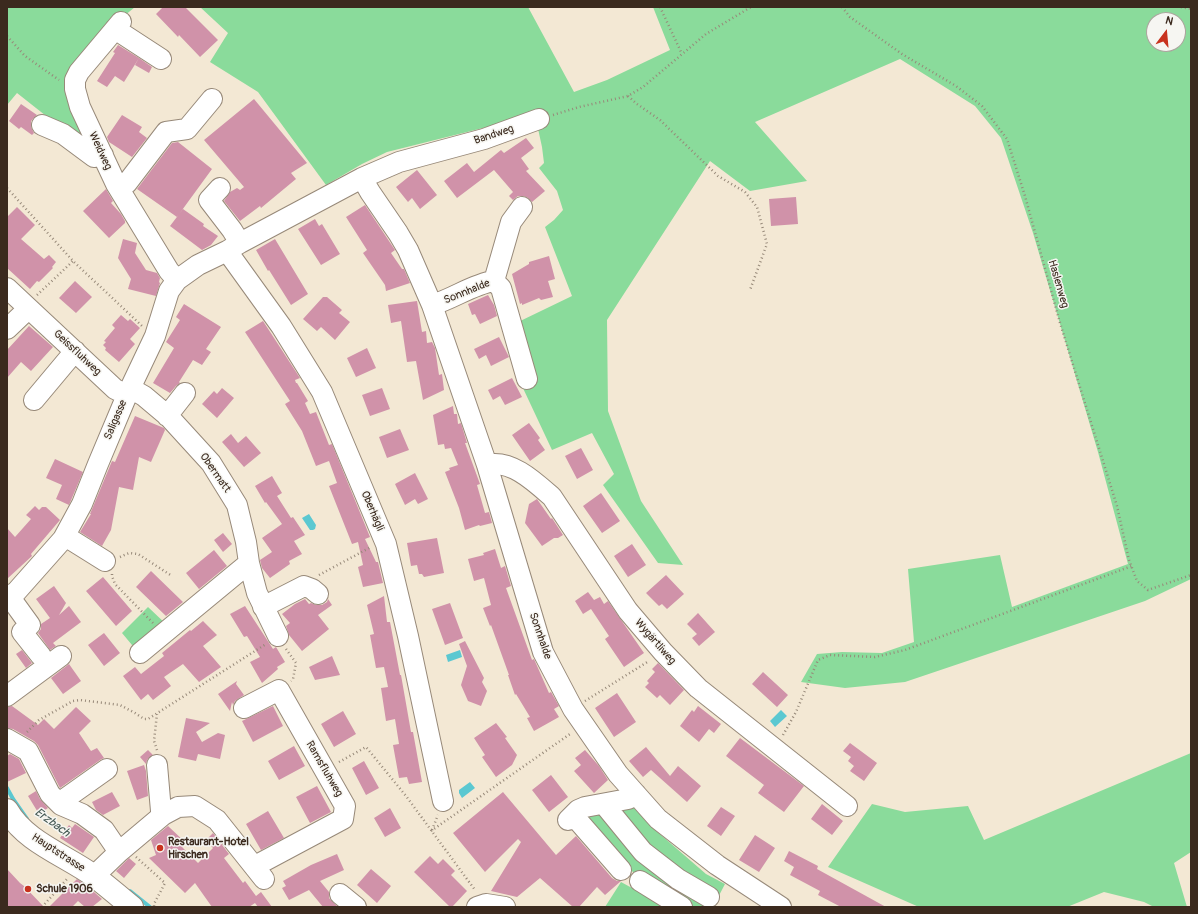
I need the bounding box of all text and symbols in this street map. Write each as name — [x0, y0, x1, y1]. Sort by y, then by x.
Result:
north arrow — [1146, 12, 1186, 52]
text: N — [1164, 14, 1175, 28]
street label: Bandweg — [472, 122, 516, 148]
street label: Weidweg — [85, 130, 115, 172]
street label: Haslenweg — [1045, 258, 1071, 310]
street label: Sonnhalde — [442, 277, 492, 307]
street label: Geissfluhweg — [50, 327, 104, 379]
street label: Saligasse — [102, 398, 130, 442]
street label: Obermatt — [197, 451, 233, 495]
street label: Oberhägli — [358, 489, 386, 533]
street label: Sonnhalde — [526, 611, 554, 661]
street label: Wygärtliweg — [632, 616, 678, 668]
street label: Ramsfluhweg — [303, 739, 345, 799]
water label: Erzbach — [32, 805, 72, 841]
street label: Hauptstrasse — [29, 831, 87, 875]
place label: Restaurant-Hotel Hirschen — [168, 835, 249, 861]
marker: Restaurant-Hotel Hirschen — [155, 843, 165, 853]
place label: Schule 1906 — [36, 882, 93, 896]
marker: Schule 1906 — [23, 884, 33, 894]

